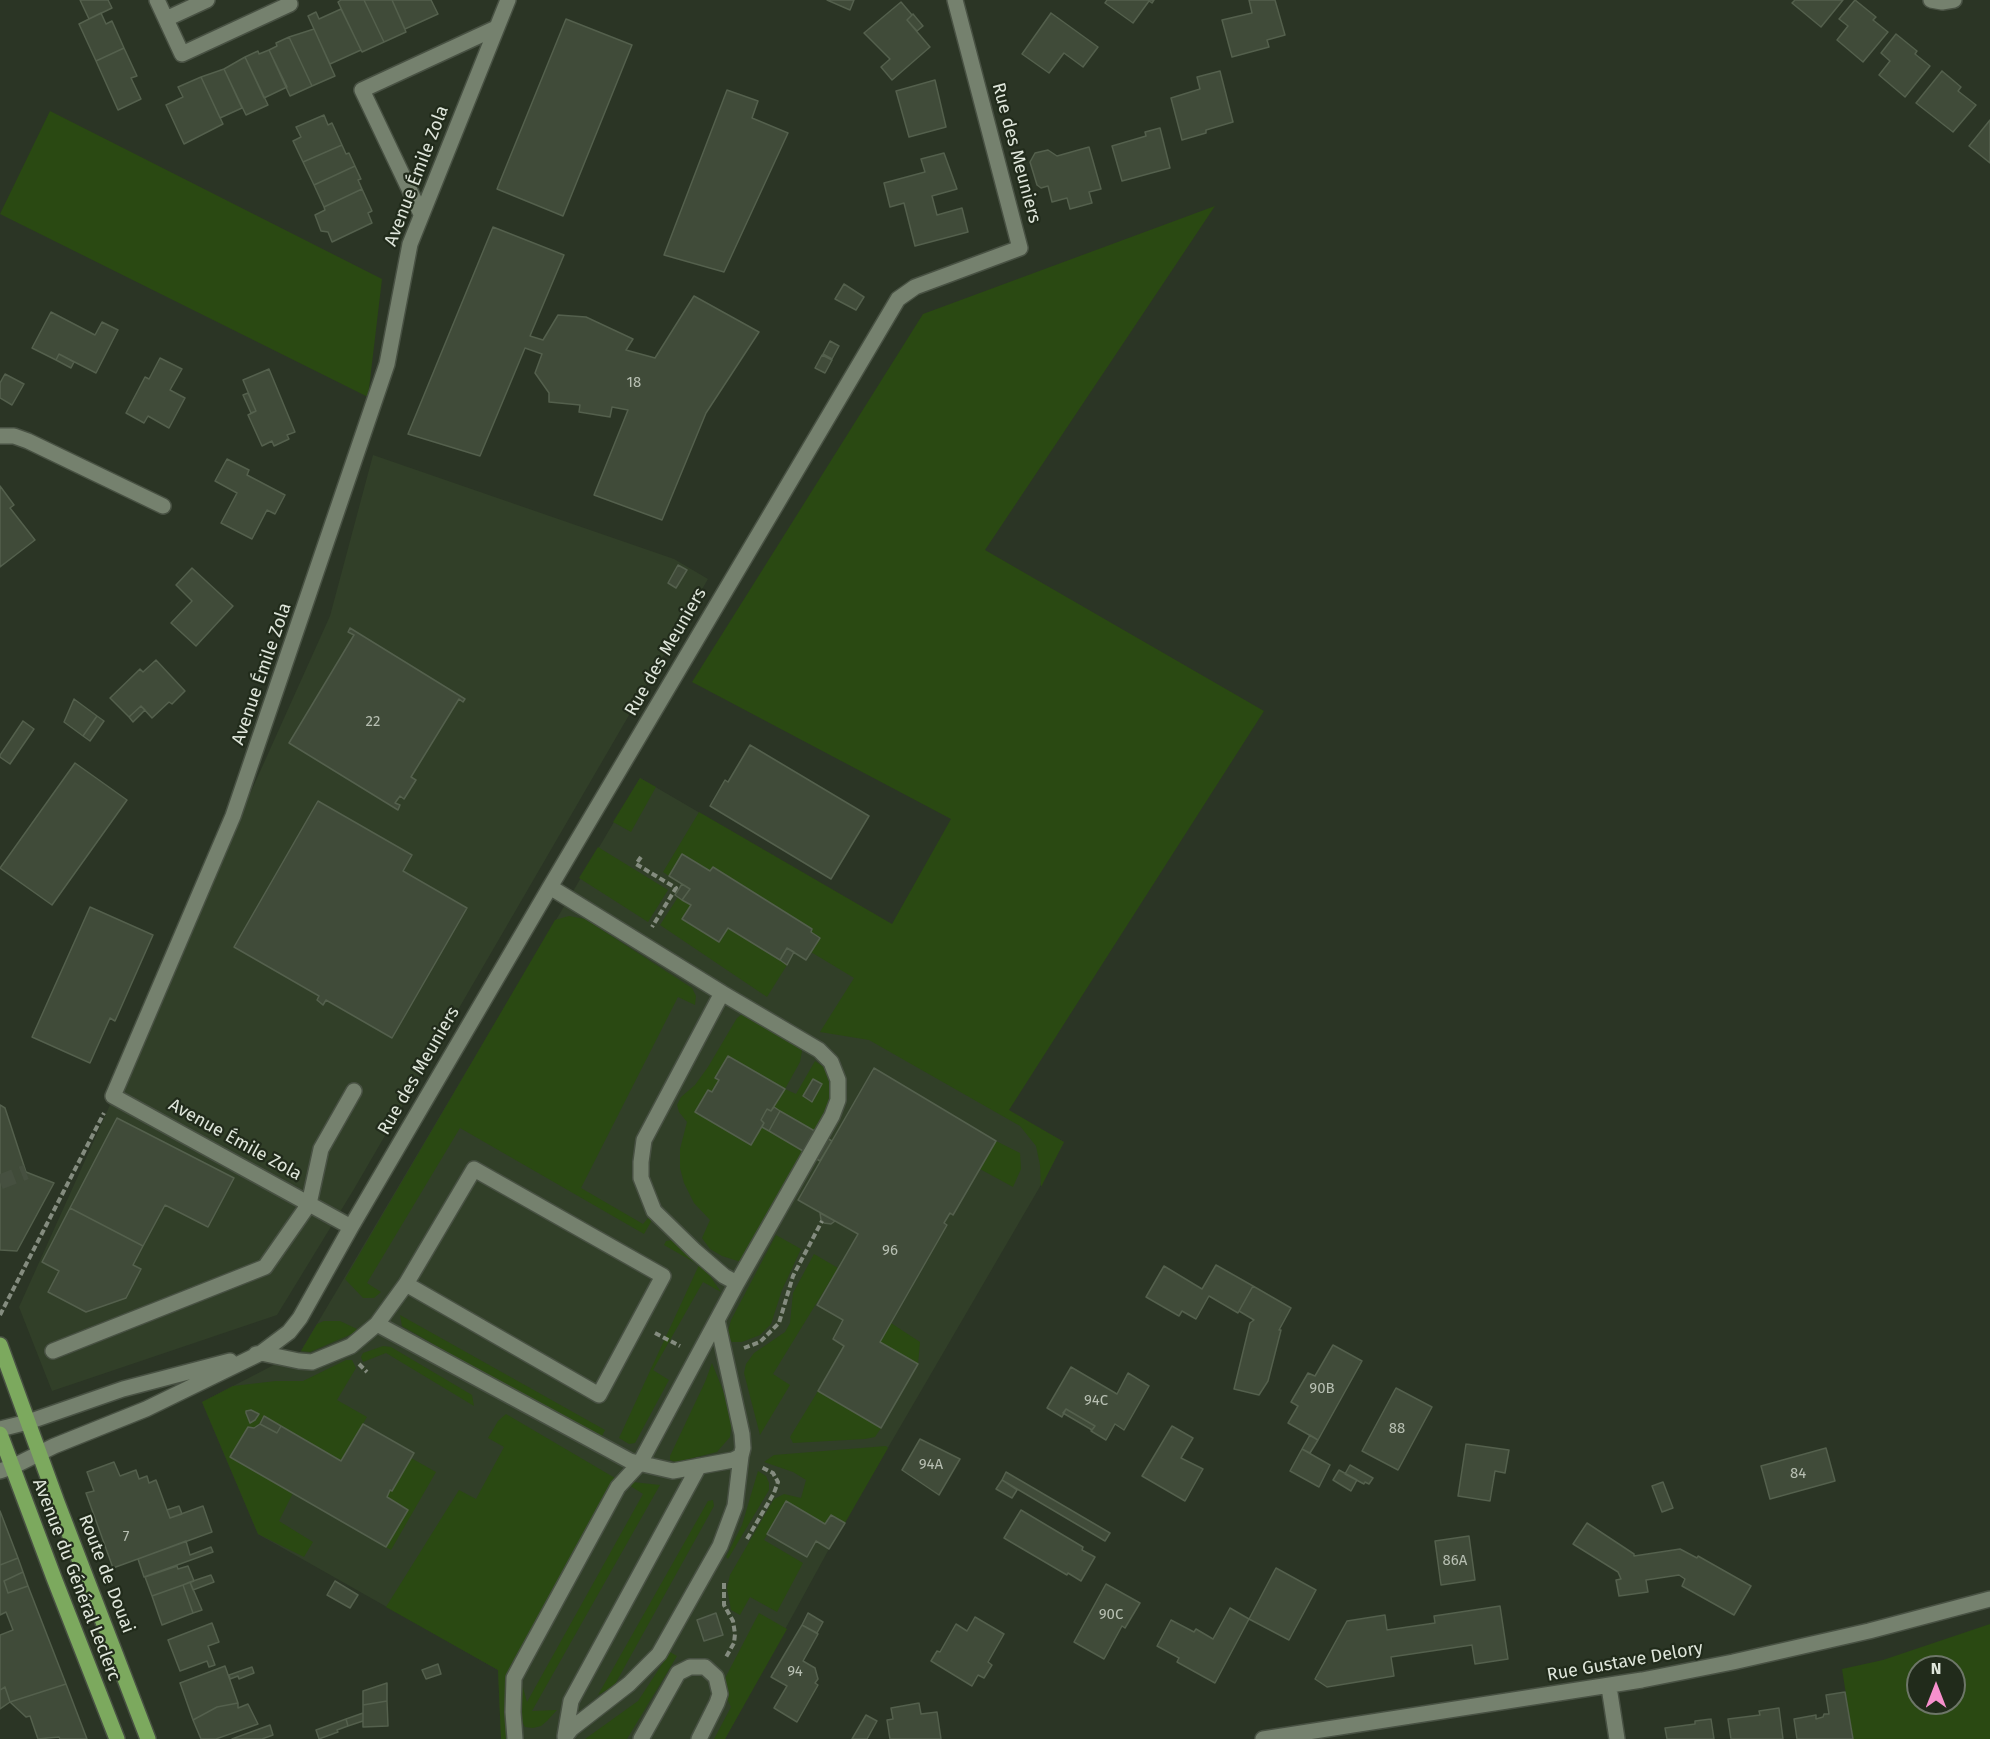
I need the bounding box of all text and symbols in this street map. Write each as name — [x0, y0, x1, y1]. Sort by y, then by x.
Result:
street label: Rue des Meuniers — [987, 80, 1045, 226]
street label: Avenue Émile Zola — [380, 103, 454, 249]
house number: 18 — [627, 374, 641, 392]
street label: Rue des Meuniers — [621, 584, 711, 720]
street label: Avenue Émile Zola — [228, 600, 296, 748]
house number: 22 — [366, 713, 380, 731]
street label: Rue des Meuniers — [374, 1003, 464, 1139]
street label: Avenue Émile Zola — [165, 1095, 305, 1185]
house number: 96 — [882, 1242, 898, 1260]
house number: 90B — [1309, 1380, 1335, 1398]
house number: 94C — [1084, 1392, 1108, 1410]
house number: 88 — [1389, 1420, 1405, 1438]
house number: 94A — [919, 1456, 943, 1474]
house number: 84 — [1790, 1465, 1806, 1483]
street label: Avenue du Général Leclerc — [27, 1476, 125, 1684]
street label: Route de Douai — [73, 1512, 139, 1636]
house number: 7 — [123, 1528, 129, 1546]
house number: 86A — [1443, 1552, 1467, 1570]
house number: 90C — [1099, 1606, 1123, 1624]
street label: Rue Gustave Delory — [1545, 1638, 1705, 1686]
north arrow — [1906, 1655, 1966, 1715]
text: N — [1931, 1659, 1941, 1678]
house number: 94 — [787, 1663, 803, 1681]

